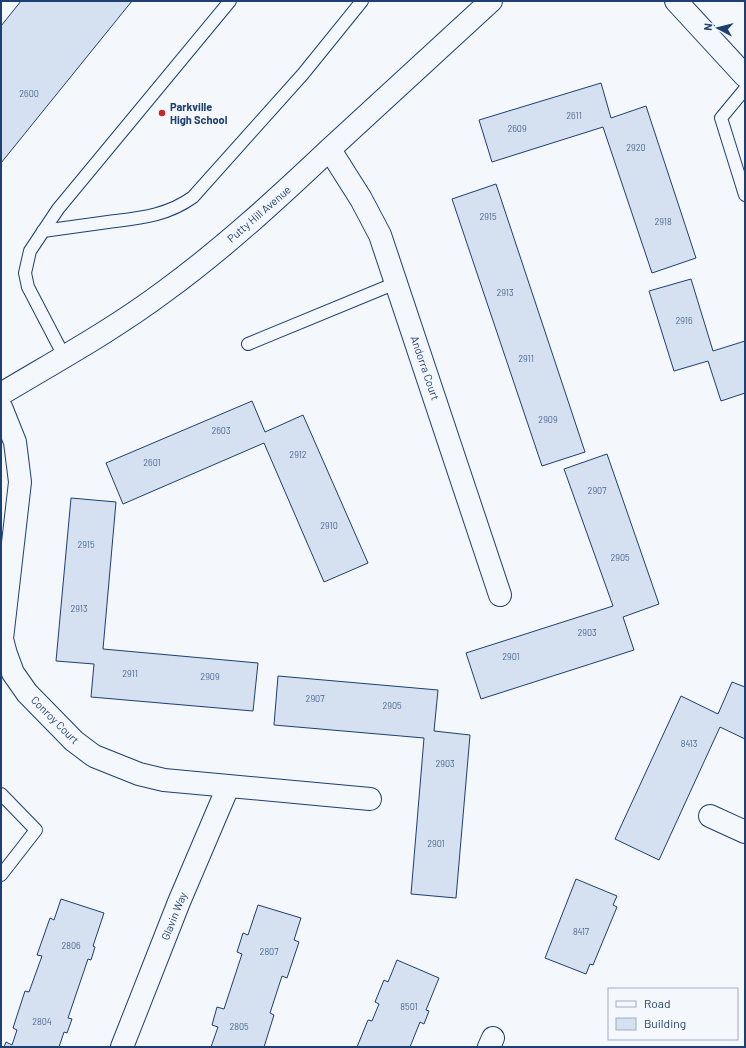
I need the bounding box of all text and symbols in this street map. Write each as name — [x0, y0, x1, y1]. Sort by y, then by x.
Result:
north arrow — [698, 8, 738, 48]
text: N — [701, 22, 714, 31]
house number: 2600 — [19, 88, 39, 99]
place label: Parkville High School — [170, 100, 228, 126]
marker: Parkville High School — [157, 108, 167, 118]
house number: 2611 — [566, 110, 582, 121]
house number: 2609 — [507, 123, 527, 134]
house number: 2920 — [626, 142, 646, 153]
street label: Putty Hill Avenue — [224, 182, 293, 245]
house number: 2915 — [479, 211, 497, 222]
house number: 2918 — [654, 216, 672, 227]
house number: 2913 — [496, 287, 514, 298]
house number: 2916 — [675, 315, 693, 326]
street label: Andorra Court — [408, 334, 443, 402]
house number: 2911 — [518, 353, 534, 364]
house number: 2909 — [538, 414, 558, 425]
house number: 2603 — [211, 425, 231, 436]
house number: 2912 — [289, 449, 307, 460]
house number: 2601 — [143, 457, 161, 468]
house number: 2907 — [588, 485, 607, 496]
house number: 2910 — [320, 520, 338, 531]
house number: 2915 — [77, 539, 95, 550]
house number: 2905 — [610, 552, 630, 563]
house number: 2913 — [70, 603, 88, 614]
house number: 2903 — [577, 627, 597, 638]
house number: 2901 — [502, 651, 520, 662]
house number: 2911 — [122, 668, 138, 679]
house number: 2909 — [200, 671, 220, 682]
street label: Conroy Court — [29, 693, 82, 746]
house number: 2907 — [306, 693, 325, 704]
house number: 2905 — [382, 700, 402, 711]
house number: 8413 — [681, 738, 698, 749]
house number: 2903 — [435, 758, 455, 769]
house number: 2901 — [427, 838, 445, 849]
street label: Glavin Way — [158, 890, 189, 942]
house number: 8417 — [573, 926, 590, 937]
house number: 2806 — [61, 940, 81, 951]
house number: 2807 — [260, 946, 279, 957]
legend — [608, 988, 738, 1040]
text: Road — [644, 996, 671, 1010]
house number: 8501 — [400, 1001, 418, 1012]
house number: 2804 — [32, 1016, 52, 1027]
text: Building — [644, 1016, 686, 1030]
house number: 2805 — [229, 1021, 249, 1032]

